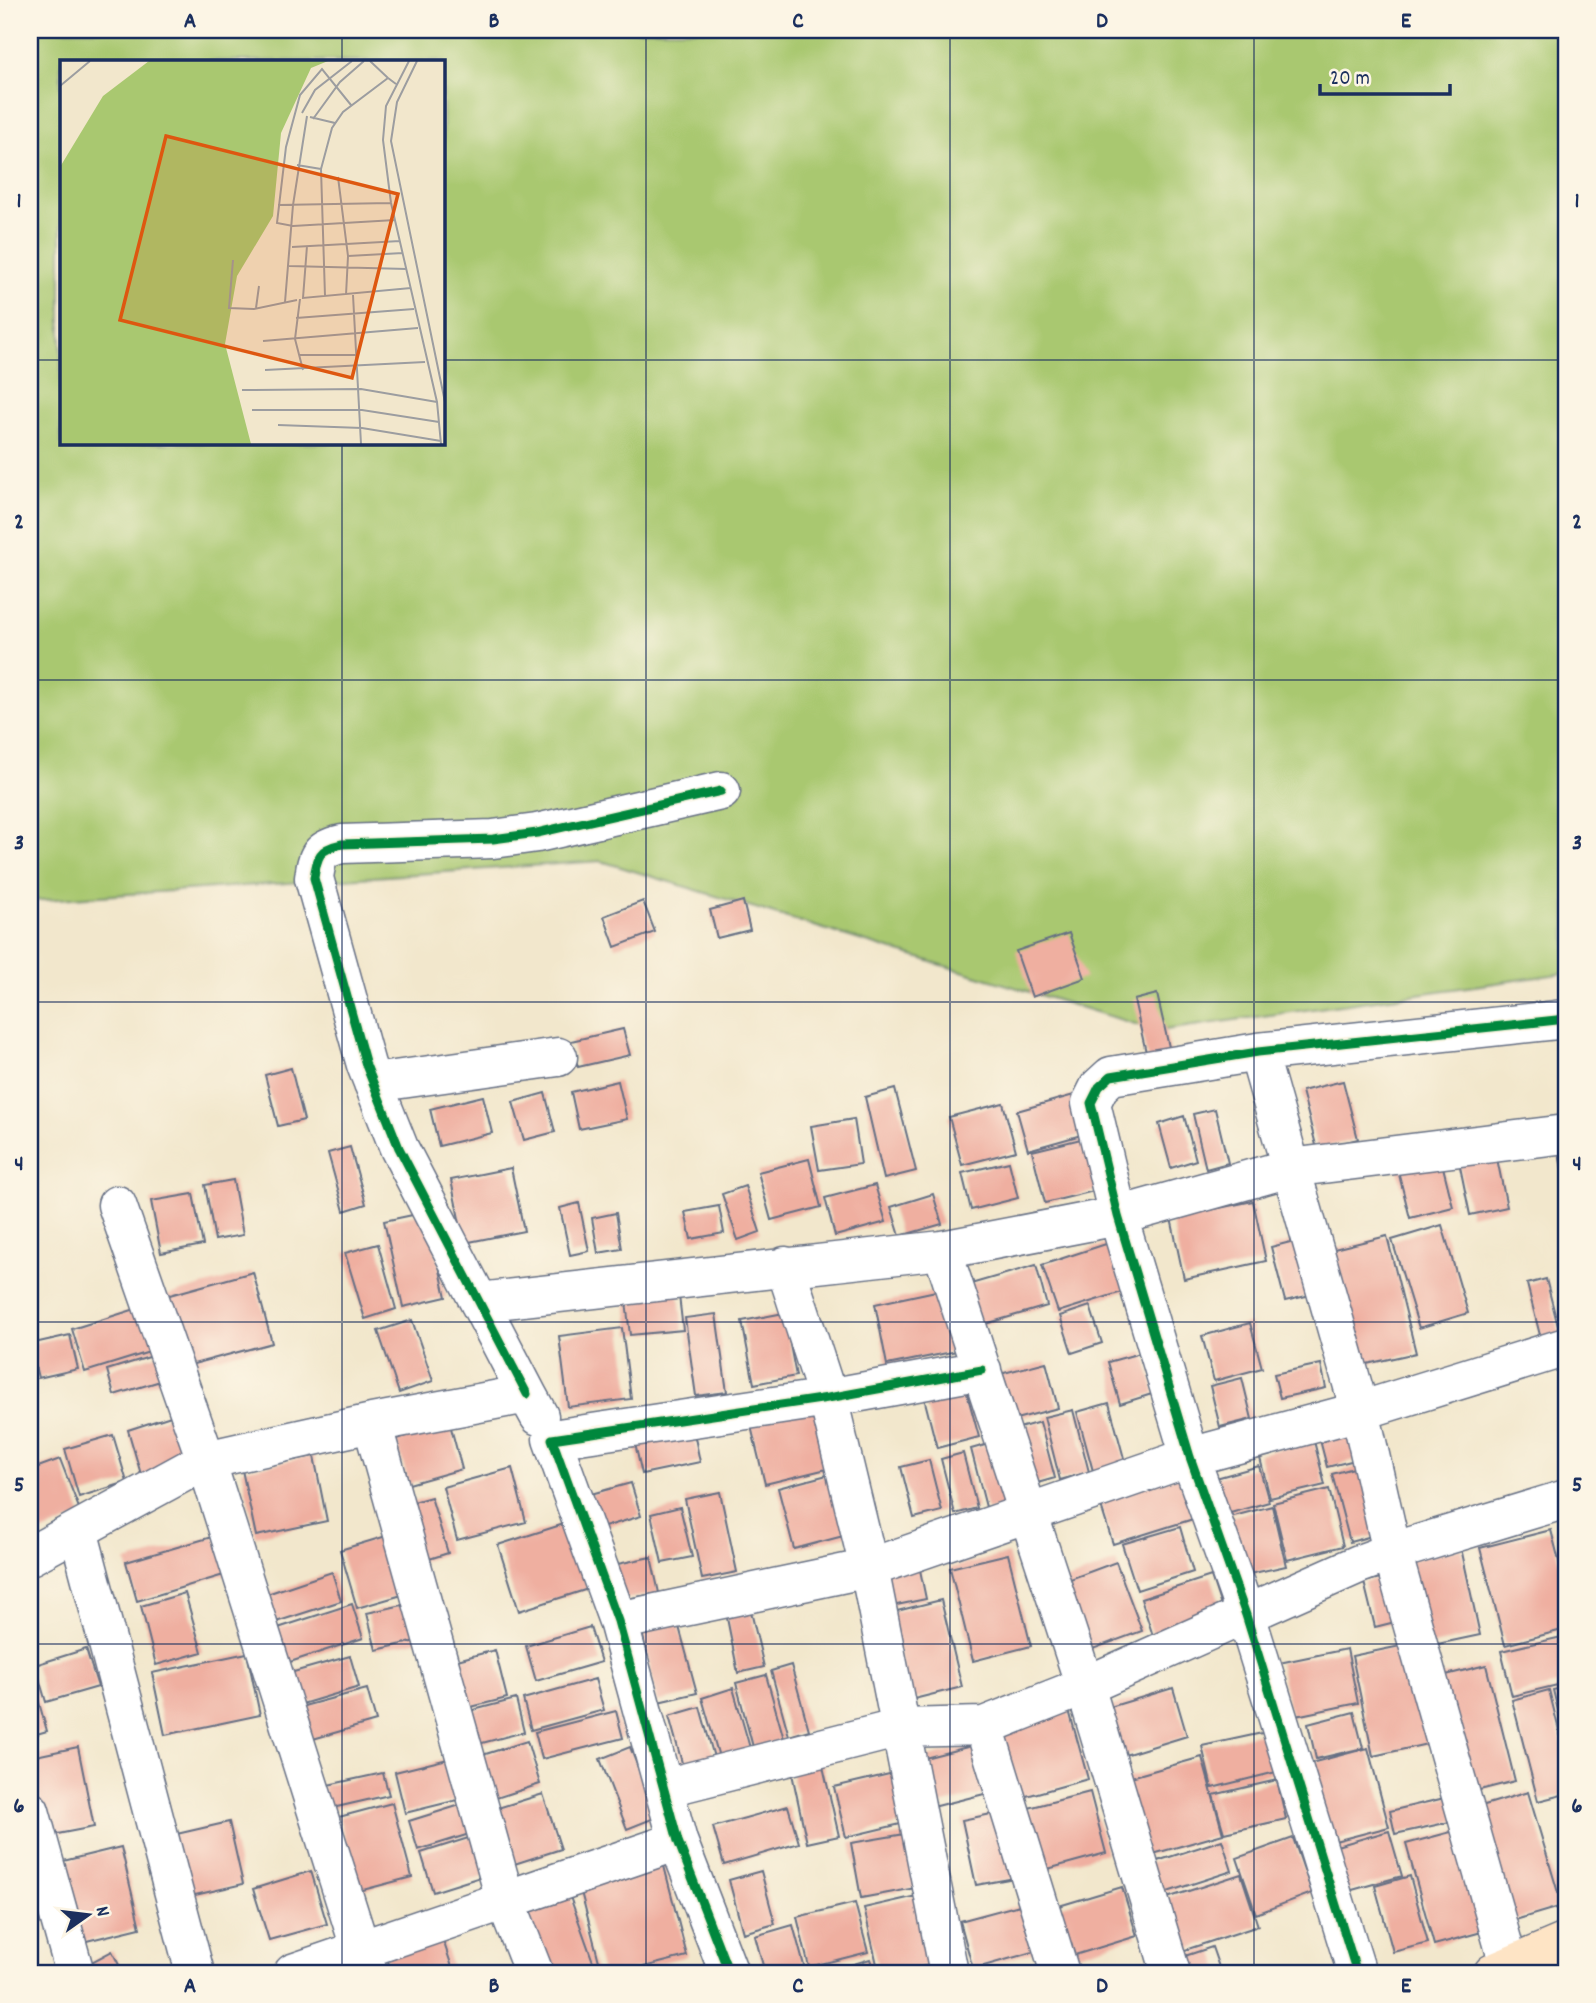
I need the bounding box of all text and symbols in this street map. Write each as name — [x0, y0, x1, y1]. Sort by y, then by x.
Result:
text: A — [184, 6, 196, 39]
text: B — [489, 6, 500, 39]
text: C — [792, 6, 804, 39]
text: D — [1096, 6, 1108, 39]
text: E — [1401, 6, 1412, 39]
scale bar — [1320, 52, 1449, 96]
inset map — [60, 60, 444, 444]
text: 20 m — [1330, 65, 1370, 95]
text: 1 — [16, 186, 22, 219]
text: 1 — [1574, 186, 1580, 219]
text: 2 — [14, 507, 24, 540]
text: 2 — [1572, 507, 1582, 540]
text: 3 — [14, 828, 24, 861]
text: 3 — [1572, 828, 1582, 861]
text: 4 — [14, 1149, 24, 1182]
text: 4 — [1572, 1149, 1582, 1182]
text: 5 — [14, 1470, 24, 1503]
text: 5 — [1572, 1470, 1582, 1503]
text: 6 — [13, 1791, 25, 1824]
text: 6 — [1571, 1791, 1583, 1824]
north arrow — [52, 1881, 122, 1951]
text: N — [87, 1904, 115, 1920]
text: A — [184, 1971, 196, 2003]
text: B — [489, 1971, 500, 2003]
text: C — [792, 1971, 804, 2003]
text: D — [1096, 1971, 1108, 2003]
text: E — [1401, 1971, 1412, 2003]

